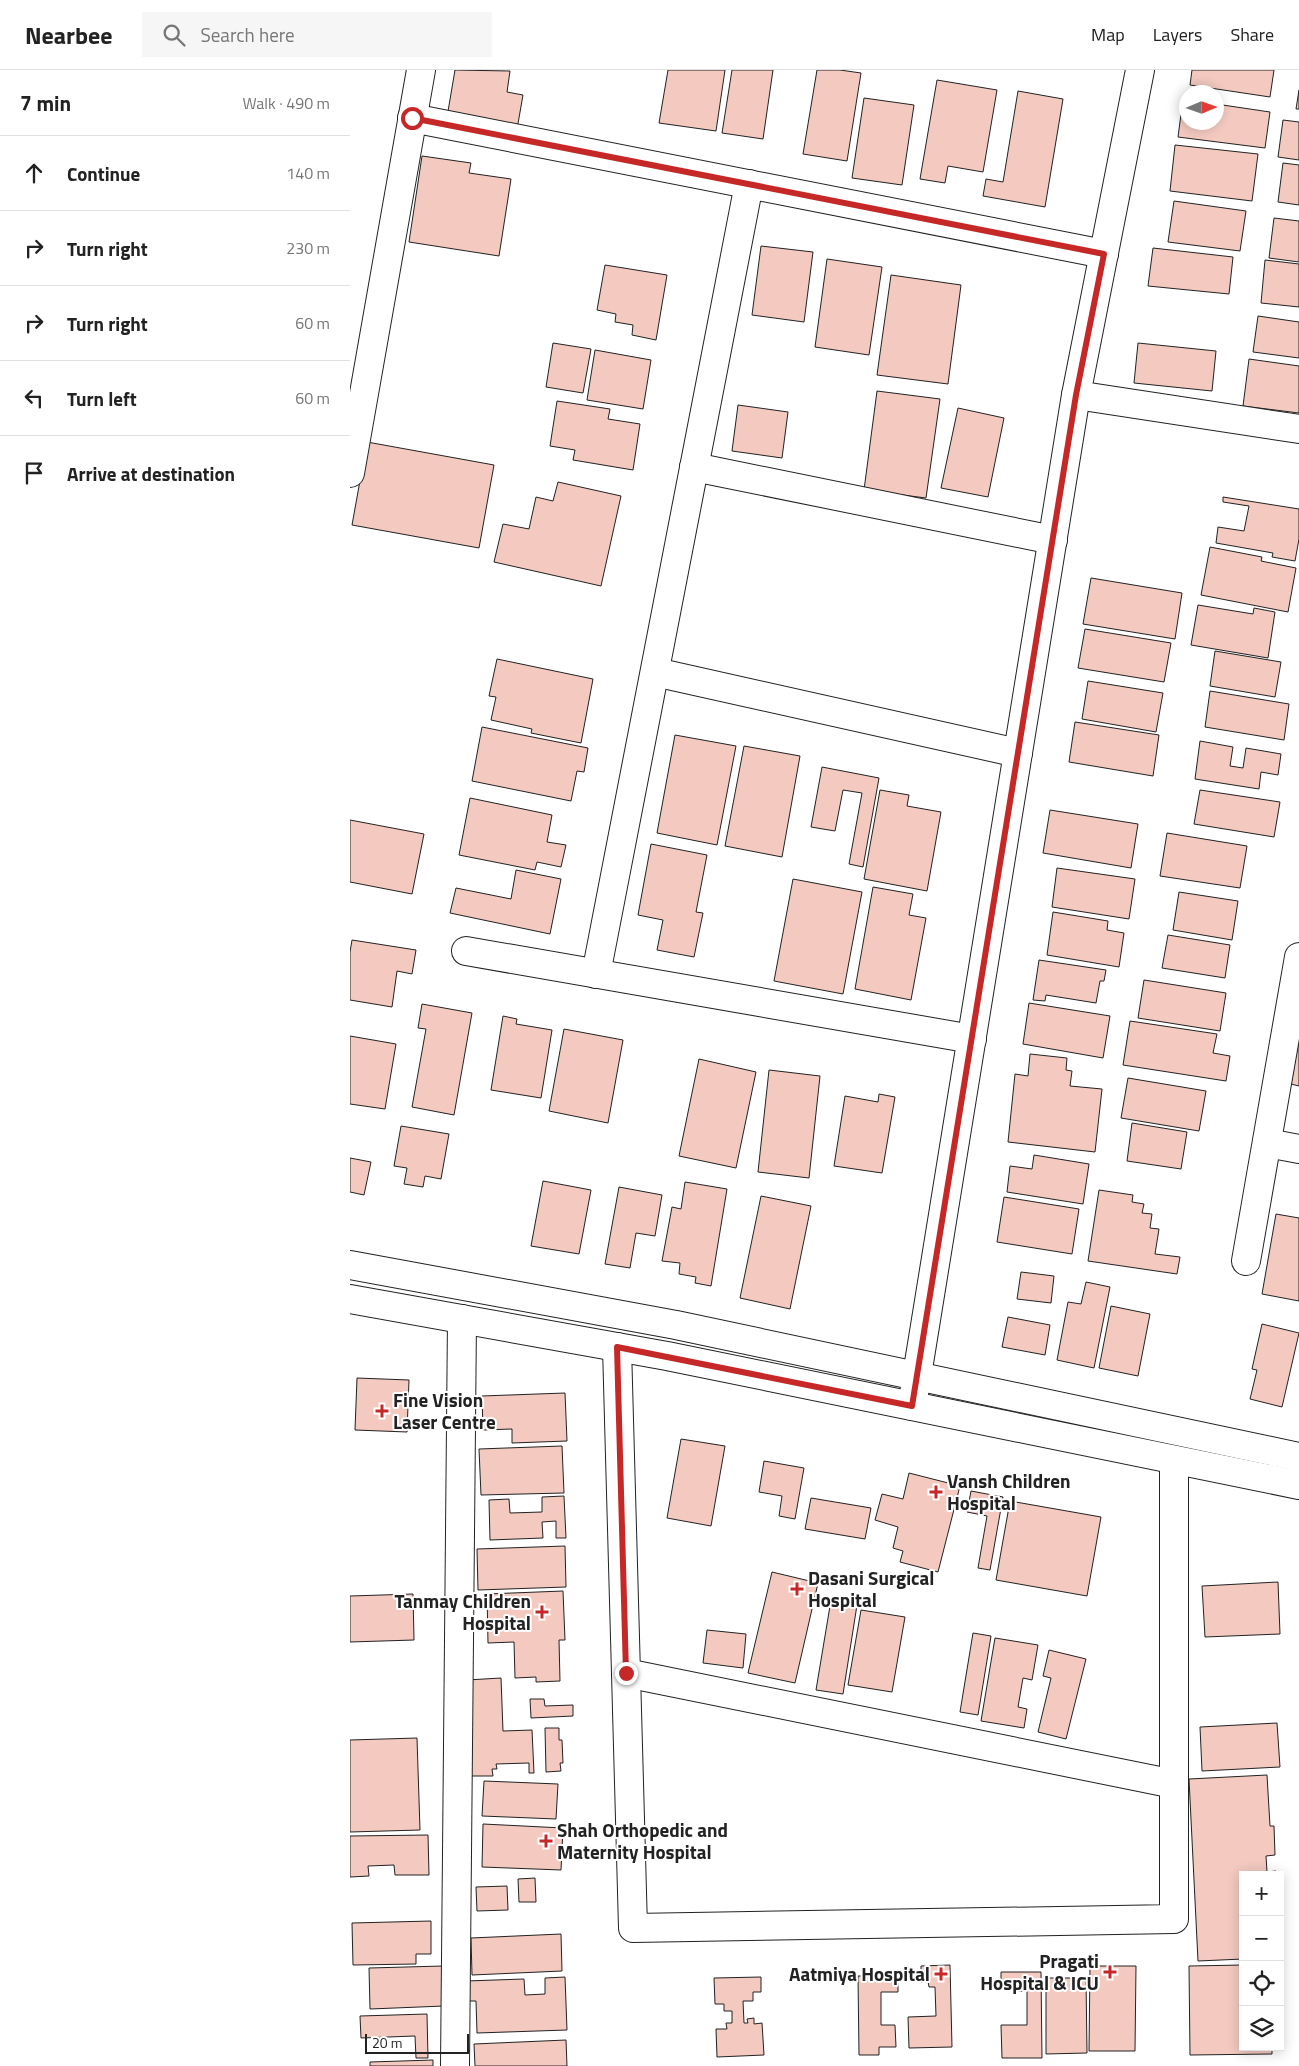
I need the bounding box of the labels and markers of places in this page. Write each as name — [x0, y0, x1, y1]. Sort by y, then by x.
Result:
place label: Fine Vision Laser Centre — [393, 1385, 496, 1436]
marker: Fine Vision Laser Centre — [375, 1404, 389, 1418]
place label: Vansh Children Hospital — [947, 1466, 1070, 1517]
marker: Vansh Children Hospital — [929, 1485, 943, 1499]
place label: Dasani Surgical Hospital — [808, 1563, 934, 1614]
marker: Dasani Surgical Hospital — [790, 1582, 804, 1596]
place label: Tanmay Children Hospital — [394, 1586, 531, 1637]
marker: Tanmay Children Hospital — [535, 1605, 549, 1619]
place label: Shah Orthopedic and Maternity Hospital — [557, 1815, 728, 1866]
marker: Shah Orthopedic and Maternity Hospital — [539, 1834, 553, 1848]
place label: Pragati Hospital & ICU — [980, 1946, 1099, 1997]
place label: Aatmiya Hospital — [789, 1959, 930, 1988]
marker: Pragati Hospital & ICU — [1103, 1965, 1117, 1979]
marker: Aatmiya Hospital — [934, 1967, 948, 1981]

